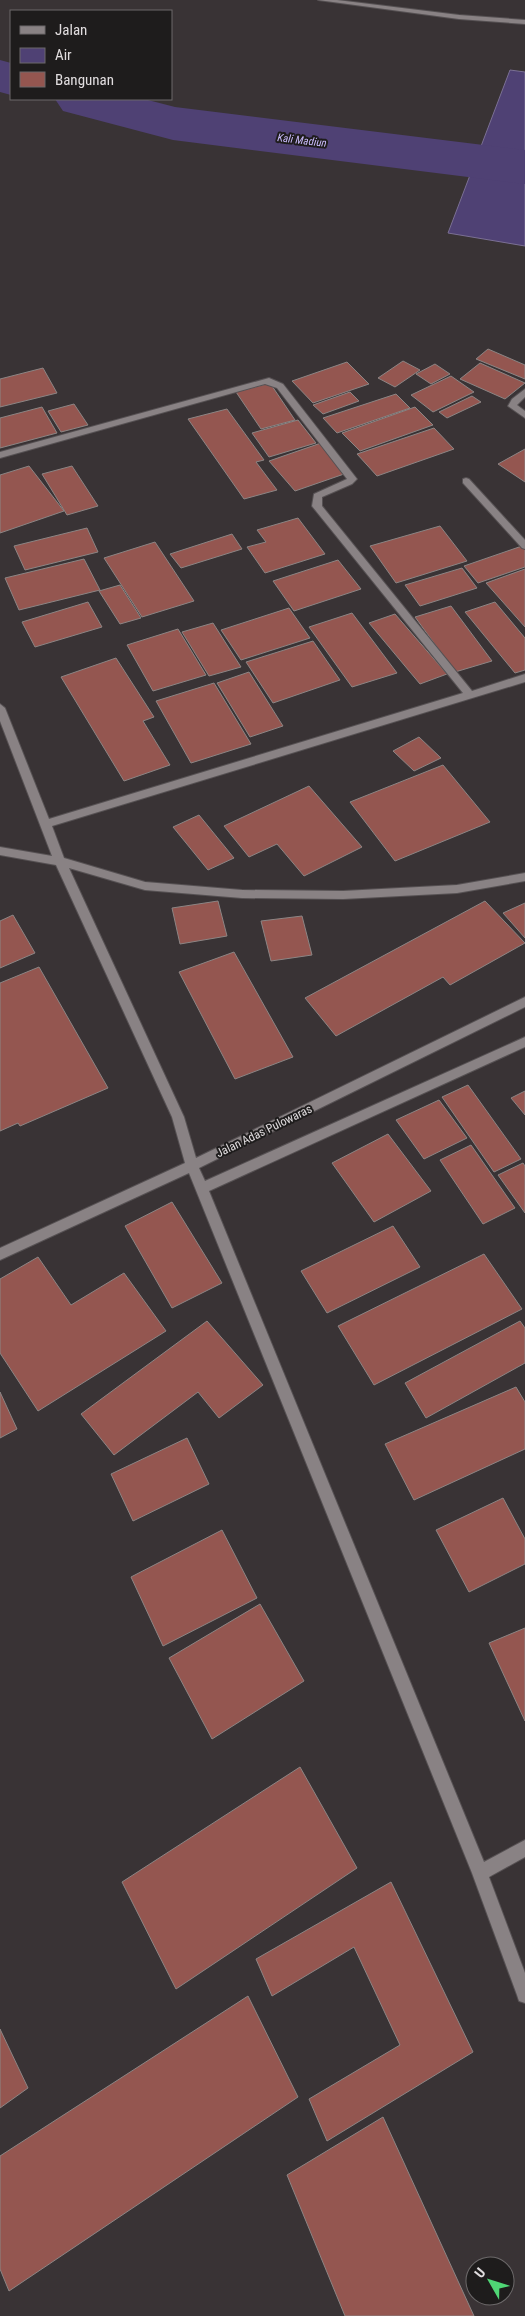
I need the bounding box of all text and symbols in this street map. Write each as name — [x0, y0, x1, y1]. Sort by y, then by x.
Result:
legend — [10, 10, 172, 100]
text: Jalan — [55, 21, 87, 39]
text: Air — [55, 46, 72, 64]
text: Bangunan — [55, 71, 114, 89]
water label: Kali Madiun — [277, 131, 327, 150]
street label: Jalan Adas Pulowaras — [214, 1102, 314, 1160]
north arrow — [465, 2256, 515, 2306]
text: U — [471, 2265, 489, 2281]

